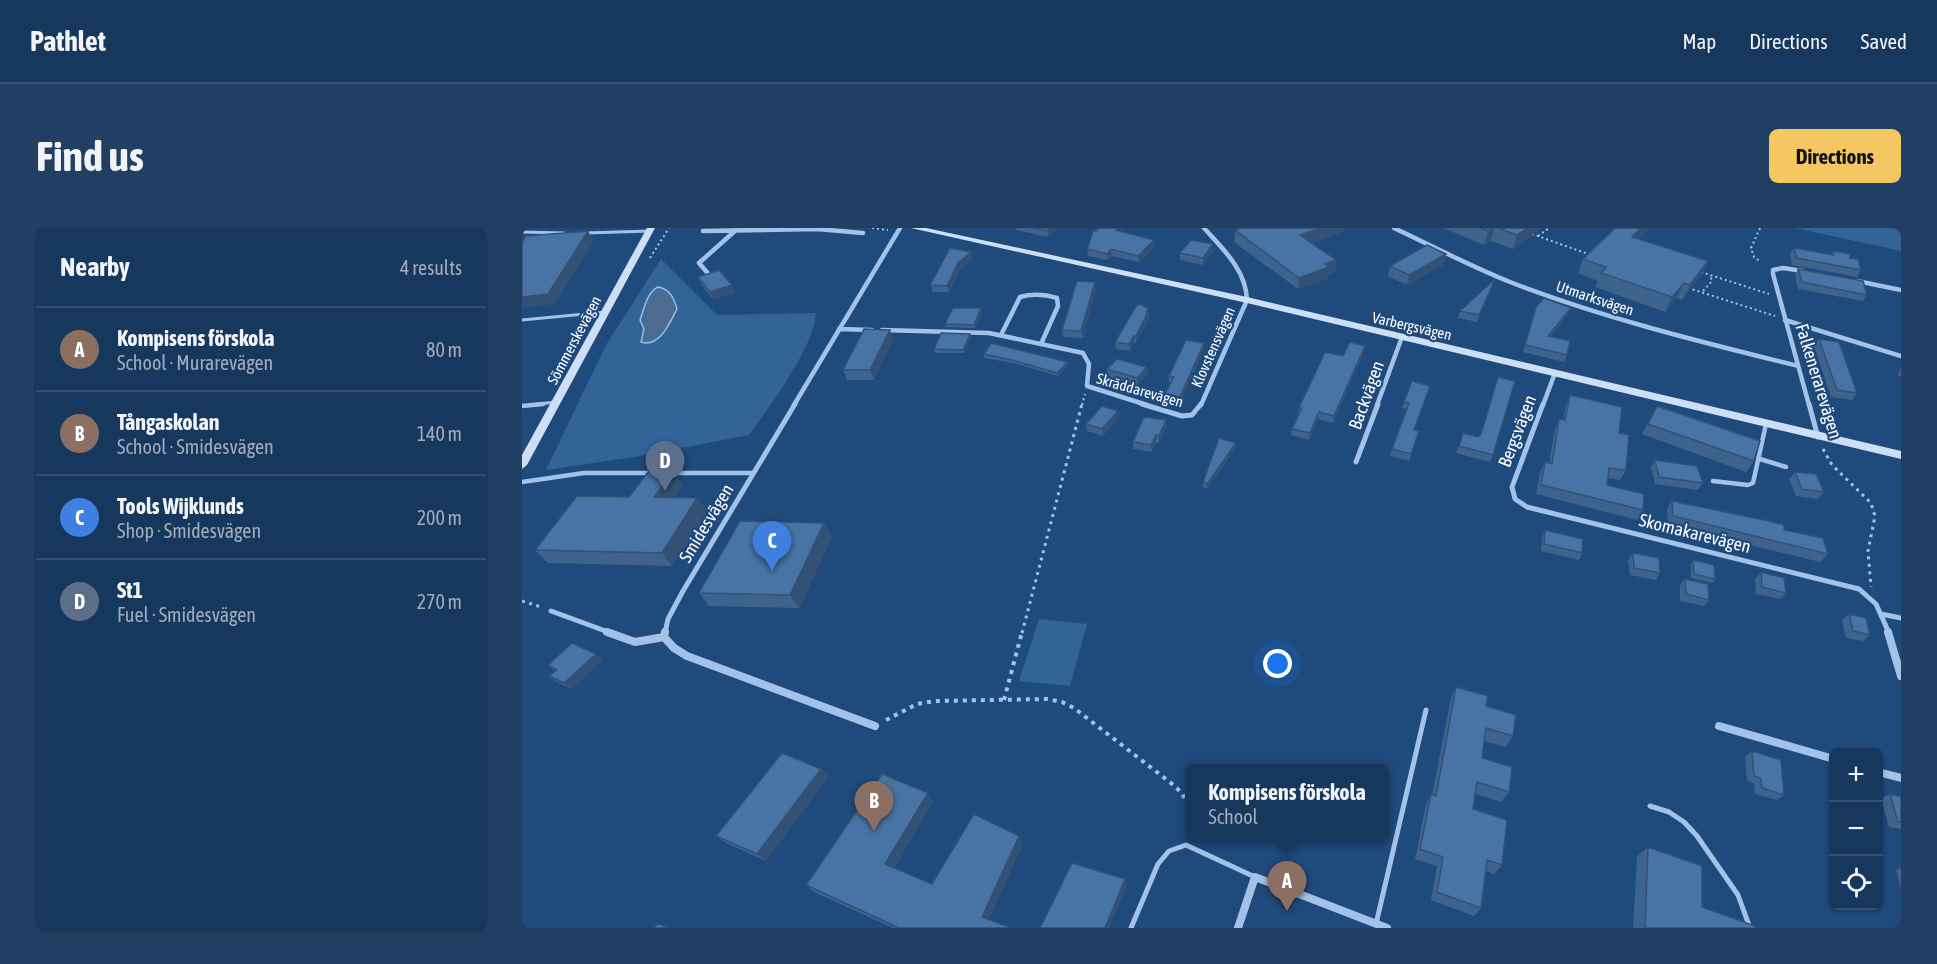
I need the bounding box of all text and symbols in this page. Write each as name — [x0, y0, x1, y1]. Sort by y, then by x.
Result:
text: Pathlet — [30, 25, 106, 57]
text: Map — [1682, 29, 1716, 53]
text: Directions — [1749, 29, 1828, 53]
text: Saved — [1861, 29, 1907, 53]
button: Directions — [1769, 129, 1901, 183]
text: Find us — [36, 132, 144, 180]
text: Nearby — [60, 252, 130, 282]
text: 4 results — [400, 256, 462, 279]
street label: Utmarksvägen — [1554, 277, 1636, 319]
street label: Sömmerskevägen — [544, 293, 604, 387]
street label: Klovstensvägen — [1188, 304, 1238, 390]
street label: Varbergsvägen — [1371, 309, 1453, 343]
street label: Falkenerarevägen — [1792, 321, 1846, 441]
text: Kompisens förskola — [117, 325, 275, 351]
text: A — [75, 338, 84, 361]
text: 80 m — [426, 338, 462, 361]
text: School · Murarevägen — [117, 351, 273, 374]
street label: Backvägen — [1344, 358, 1388, 432]
street label: Skräddarevägen — [1095, 369, 1185, 411]
street label: Bergsvägen — [1494, 392, 1540, 470]
text: Tångaskolan — [117, 409, 219, 435]
text: B — [75, 422, 84, 445]
text: 140 m — [417, 422, 462, 445]
text: School · Smidesvägen — [117, 435, 274, 458]
pin: D — [646, 442, 684, 491]
street label: Smidesvägen — [674, 480, 738, 566]
text: Tools Wijklunds — [117, 493, 244, 519]
text: C — [75, 506, 84, 529]
text: 200 m — [417, 506, 462, 529]
street label: Skomakarevägen — [1637, 509, 1753, 557]
text: Shop · Smidesvägen — [117, 519, 261, 542]
pin: C — [752, 522, 792, 571]
text: St1 — [117, 577, 143, 603]
text: D — [74, 590, 85, 613]
text: 270 m — [417, 590, 462, 613]
text: Fuel · Smidesvägen — [117, 603, 256, 626]
your location — [1263, 649, 1292, 678]
map controls — [1829, 748, 1883, 910]
button: + — [1829, 748, 1883, 802]
popup — [1185, 764, 1389, 842]
text: Kompisens förskola — [1208, 779, 1366, 805]
pin: B — [854, 782, 894, 831]
button: − — [1829, 802, 1883, 856]
text: School — [1208, 805, 1258, 828]
button: locate — [1829, 856, 1883, 910]
pin: A — [1268, 862, 1306, 911]

